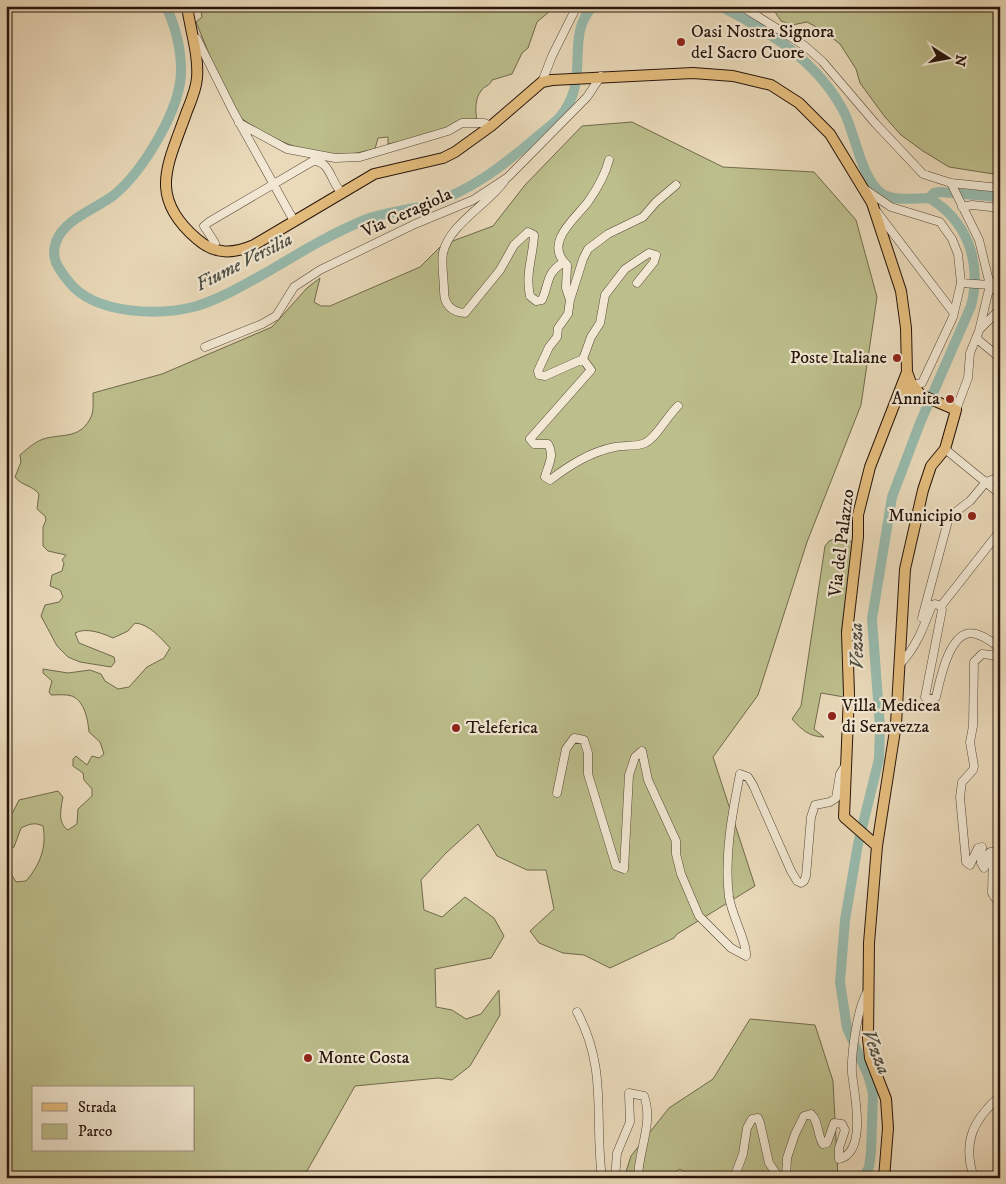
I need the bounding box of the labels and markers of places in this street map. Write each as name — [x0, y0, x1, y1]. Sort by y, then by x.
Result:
place label: Oasi Nostra Signora del Sacro Cuore — [691, 21, 835, 64]
marker: Oasi Nostra Signora del Sacro Cuore — [675, 36, 687, 48]
place label: Poste Italiane — [790, 347, 887, 369]
marker: Poste Italiane — [891, 352, 903, 364]
place label: Annita — [892, 388, 940, 410]
marker: Annita — [944, 393, 956, 405]
place label: Municipio — [888, 505, 962, 527]
marker: Municipio — [966, 510, 978, 522]
place label: Villa Medicea di Seravezza — [841, 695, 941, 738]
marker: Villa Medicea di Seravezza — [826, 710, 838, 722]
place label: Teleferica — [466, 717, 538, 739]
marker: Teleferica — [450, 722, 462, 734]
place label: Monte Costa — [318, 1047, 410, 1069]
marker: Monte Costa — [302, 1052, 314, 1064]

